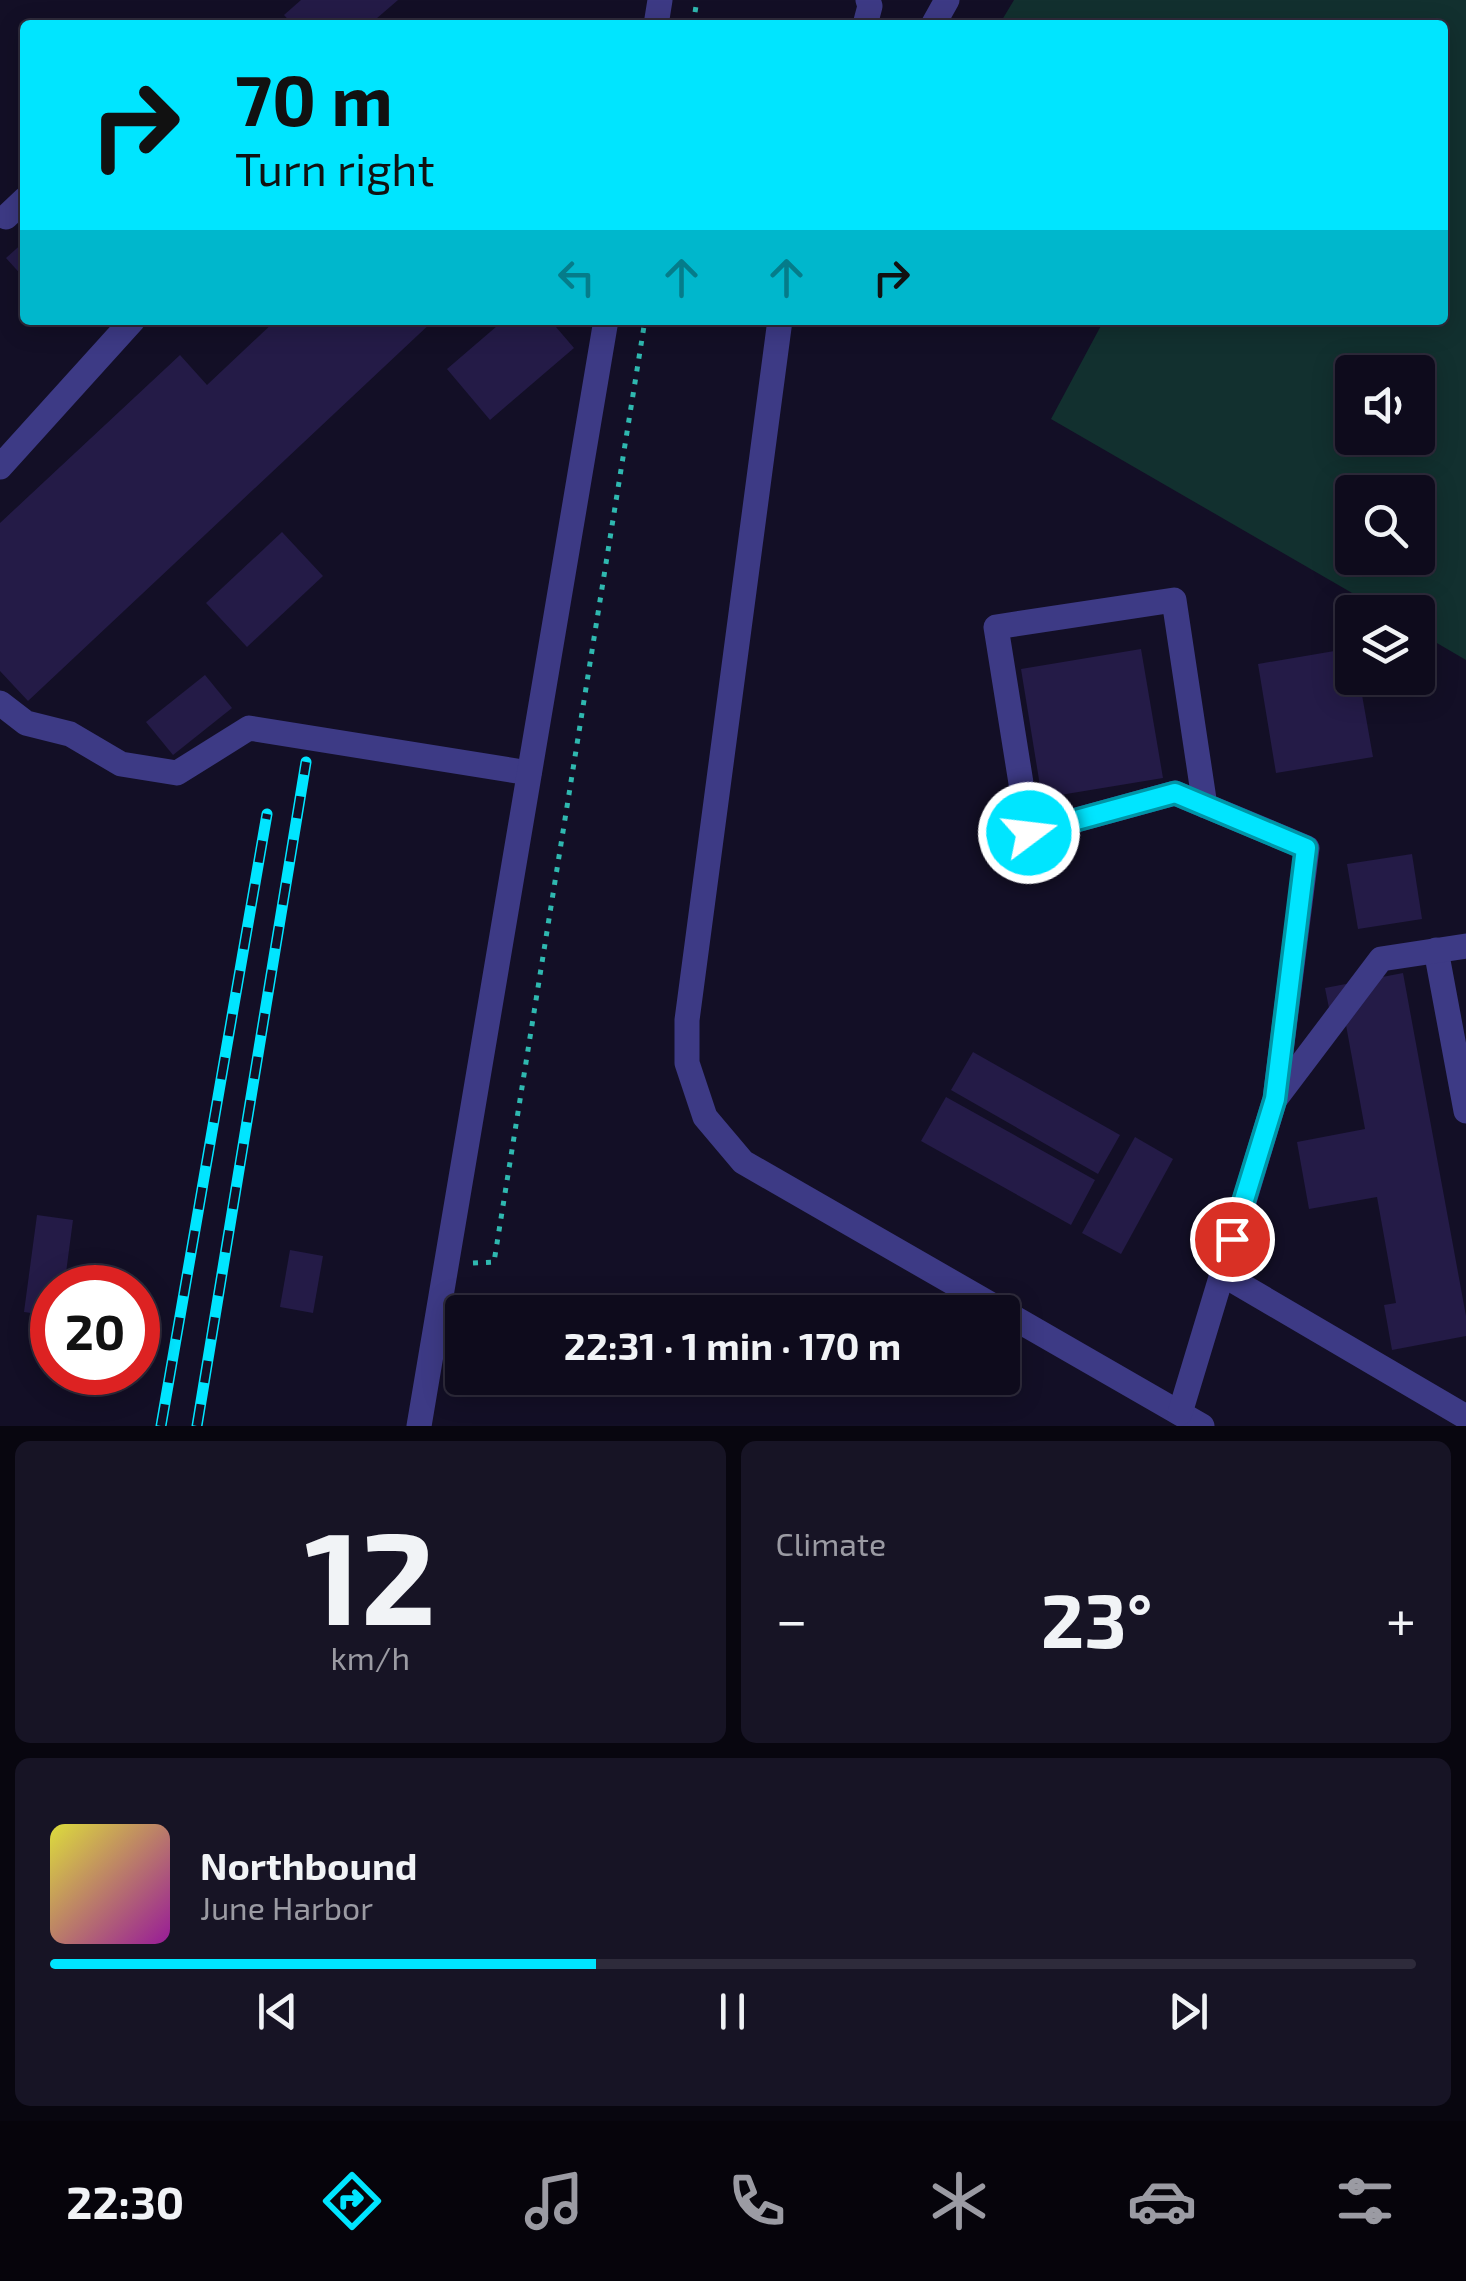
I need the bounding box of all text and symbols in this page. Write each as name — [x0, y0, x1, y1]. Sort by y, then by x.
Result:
text: 70 m — [235, 56, 393, 140]
icon: right — [70, 60, 200, 190]
text: Turn right — [235, 141, 435, 195]
icon: left — [549, 250, 604, 305]
icon: ahead — [654, 250, 709, 305]
icon: ahead — [759, 250, 814, 305]
icon: right — [864, 250, 919, 305]
map controls — [1335, 355, 1435, 695]
button: sound — [1335, 355, 1435, 455]
button: search — [1335, 475, 1435, 575]
button: layers — [1335, 595, 1435, 695]
position arrow — [977, 781, 1081, 885]
pin — [1190, 1197, 1275, 1282]
icon: arrive — [1205, 1212, 1260, 1267]
speed limit sign: 20 — [30, 1265, 160, 1395]
text: 22:31 · 1 min · 170 m — [564, 1322, 901, 1368]
text: 12 — [304, 1495, 436, 1651]
text: Climate — [776, 1524, 886, 1562]
text: 23° — [1041, 1573, 1153, 1663]
text: − — [776, 1585, 808, 1651]
text: + — [1386, 1585, 1416, 1651]
text: km/h — [331, 1638, 410, 1676]
text: Northbound — [200, 1842, 418, 1888]
text: June Harbor — [200, 1888, 373, 1926]
icon: previous — [250, 1984, 305, 2039]
icon: pause — [705, 1984, 760, 2039]
icon: next — [1161, 1984, 1216, 2039]
icon: directions — [317, 2166, 387, 2236]
icon: music — [519, 2166, 589, 2236]
icon: phone — [722, 2166, 792, 2236]
icon: climate — [924, 2166, 994, 2236]
icon: car — [1127, 2166, 1197, 2236]
icon: filters — [1330, 2166, 1400, 2236]
text: 22:30 — [66, 2174, 184, 2228]

